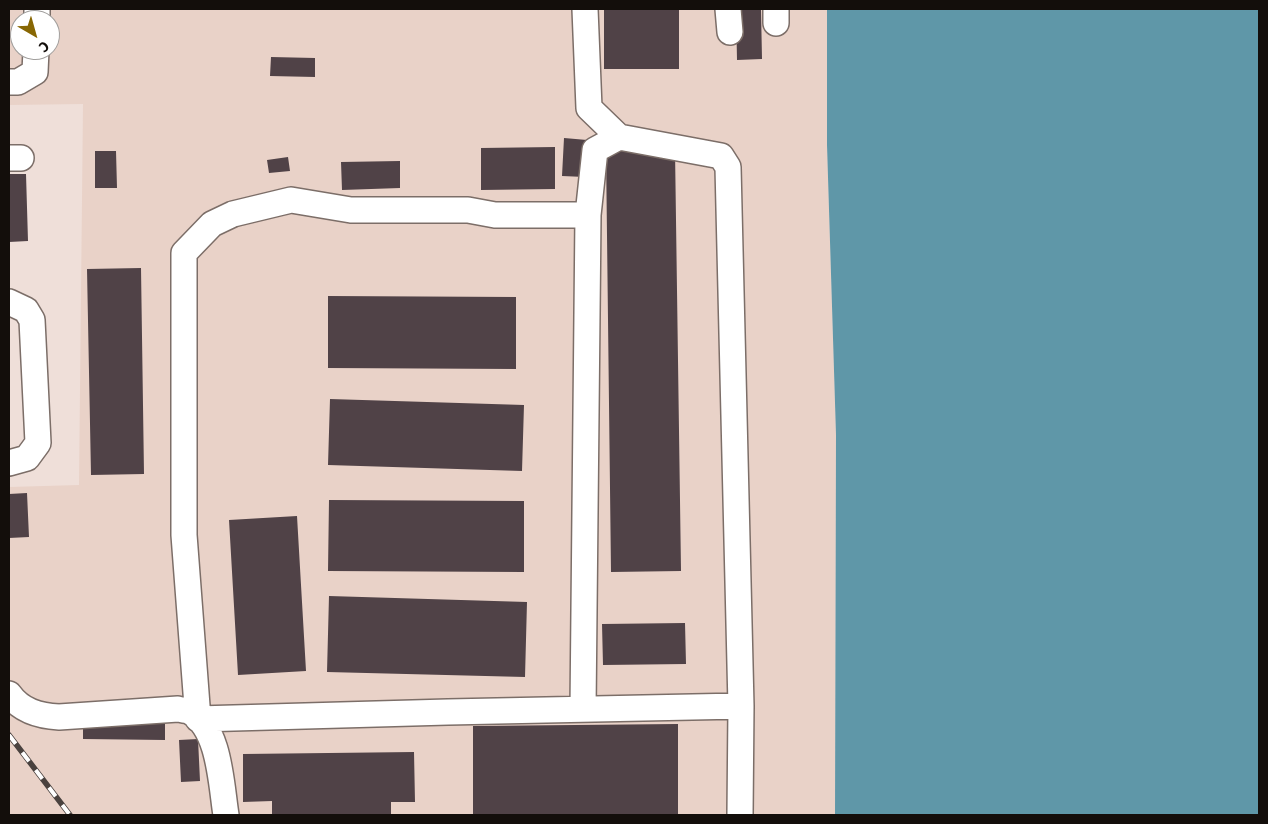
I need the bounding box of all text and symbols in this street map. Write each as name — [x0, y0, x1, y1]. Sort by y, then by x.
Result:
north arrow — [10, 10, 60, 60]
text: С — [36, 37, 52, 56]

